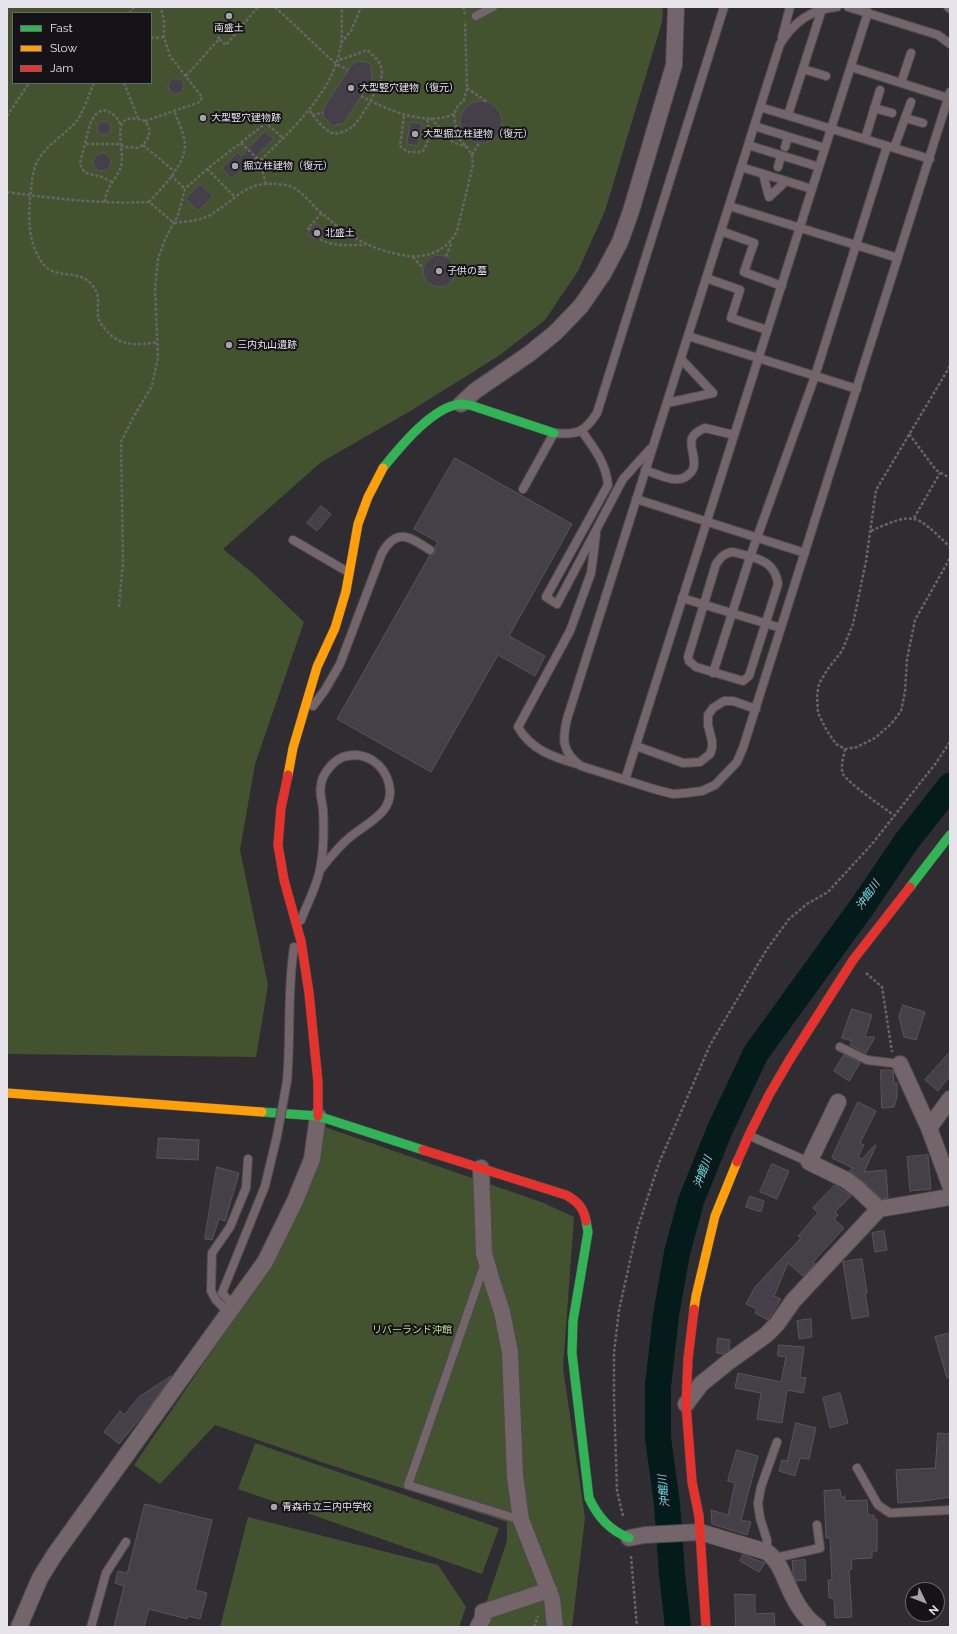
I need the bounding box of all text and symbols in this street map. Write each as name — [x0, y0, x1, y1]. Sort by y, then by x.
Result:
marker: 南盛土 — [224, 11, 234, 21]
legend — [12, 12, 152, 84]
text: Fast — [50, 21, 73, 35]
place label: 南盛土 — [214, 22, 244, 34]
text: Slow — [50, 41, 77, 55]
text: Jam — [50, 61, 73, 75]
place label: 大型竪穴建物（復元） — [359, 82, 459, 94]
marker: 大型竪穴建物（復元） — [346, 83, 356, 93]
place label: 大型竪穴建物跡 — [211, 112, 281, 124]
marker: 大型竪穴建物跡 — [198, 113, 208, 123]
place label: 大型掘立柱建物（復元） — [423, 128, 533, 140]
marker: 大型掘立柱建物（復元） — [410, 129, 420, 139]
place label: 掘立柱建物（復元） — [243, 160, 333, 172]
marker: 掘立柱建物（復元） — [230, 161, 240, 171]
place label: 北盛土 — [325, 227, 355, 239]
marker: 北盛土 — [312, 228, 322, 238]
place label: 子供の墓 — [447, 265, 487, 277]
marker: 子供の墓 — [434, 266, 444, 276]
place label: 三内丸山遺跡 — [237, 339, 297, 351]
marker: 三内丸山遺跡 — [224, 340, 234, 350]
water label: 沖館川 — [853, 878, 883, 912]
water label: 沖館川 — [691, 1154, 715, 1190]
park label: リバーランド沖館 — [372, 1324, 452, 1336]
water label: 沖館川 — [656, 1474, 672, 1508]
place label: 青森市立三内中学校 — [282, 1501, 372, 1513]
marker: 青森市立三内中学校 — [269, 1502, 279, 1512]
north arrow — [905, 1582, 945, 1622]
text: N — [926, 1602, 941, 1617]

